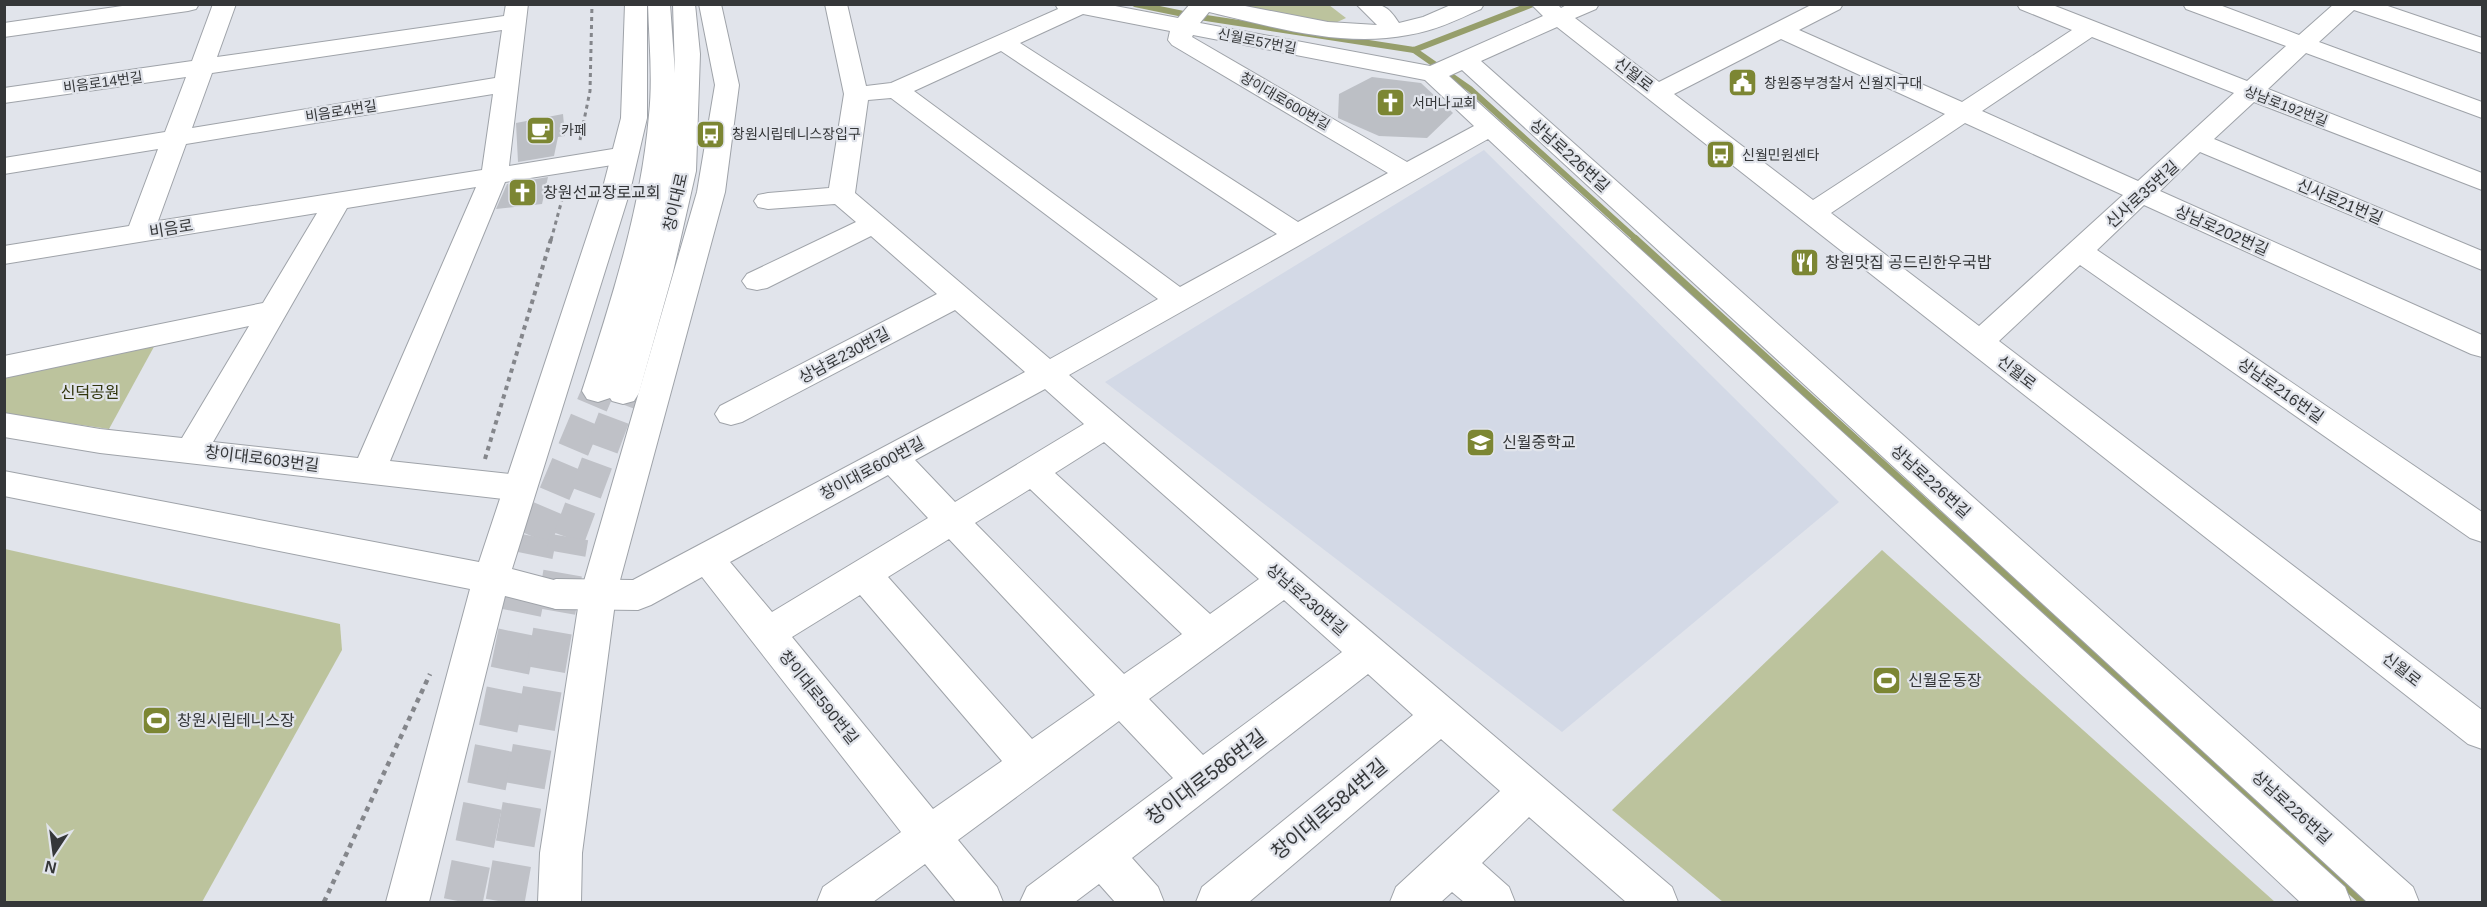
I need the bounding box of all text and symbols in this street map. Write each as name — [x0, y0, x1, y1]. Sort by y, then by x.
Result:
street label: 신월로57번길 — [1216, 26, 1298, 56]
street label: 신월로 — [1611, 54, 1657, 95]
public building icon: 창원중부경찰서 신월지구대 — [1727, 67, 1759, 99]
street label: 비음로14번길 — [62, 69, 144, 95]
street label: 창이대로600번길 — [1237, 69, 1333, 133]
place label: 창원중부경찰서 신월지구대 — [1764, 75, 1922, 91]
street label: 상남로192번길 — [2242, 83, 2330, 129]
church icon: 서머나교회 — [1375, 87, 1407, 119]
place label: 서머나교회 — [1412, 95, 1476, 111]
street label: 비음로4번길 — [304, 97, 378, 125]
cafe icon: 카페 — [524, 114, 556, 146]
street label: 상남로226번길 — [1527, 115, 1613, 195]
bus stop icon: 창원시립테니스장입구 — [695, 118, 727, 150]
place label: 카페 — [561, 122, 587, 138]
place label: 창원시립테니스장입구 — [732, 126, 861, 142]
bus stop icon: 신월민원센타 — [1705, 139, 1737, 171]
place label: 신월민원센타 — [1742, 147, 1819, 163]
street label: 신사로35번길 — [2103, 157, 2182, 231]
street label: 창이대로 — [661, 171, 690, 233]
church icon: 창원선교장로교회 — [506, 176, 538, 208]
street label: 신사로21번길 — [2294, 176, 2385, 227]
place label: 창원선교장로교회 — [543, 184, 661, 201]
street label: 상남로202번길 — [2173, 202, 2271, 259]
street label: 비음로 — [148, 217, 194, 240]
restaurant icon: 창원맛집 공드린한우국밥 — [1788, 246, 1820, 278]
place label: 창원맛집 공드린한우국밥 — [1825, 254, 1992, 271]
street label: 상남로230번길 — [796, 324, 893, 386]
street label: 신월로 — [1994, 352, 2040, 393]
street label: 상남로216번길 — [2235, 355, 2327, 426]
park label: 신덕공원 — [61, 384, 119, 401]
school or university icon: 신월중학교 — [1465, 426, 1497, 458]
street label: 창이대로600번길 — [817, 434, 927, 503]
place label: 신월중학교 — [1502, 434, 1576, 451]
street label: 상남로226번길 — [1888, 441, 1974, 521]
street label: 창이대로603번길 — [204, 443, 320, 474]
street label: 상남로230번길 — [1263, 560, 1350, 639]
street label: 창이대로590번길 — [776, 647, 861, 747]
street label: 신월로 — [2379, 649, 2425, 690]
sports icon: 신월운동장 — [1871, 664, 1903, 696]
place label: 신월운동장 — [1908, 672, 1982, 689]
sports icon: 창원시립테니스장 — [140, 704, 172, 736]
place label: 창원시립테니스장 — [177, 712, 295, 729]
street label: 창이대로586번길 — [1142, 725, 1270, 829]
street label: 창이대로584번길 — [1267, 754, 1391, 864]
street label: 상남로226번길 — [2249, 767, 2335, 847]
north arrow — [24, 823, 84, 883]
text: N — [43, 858, 58, 877]

